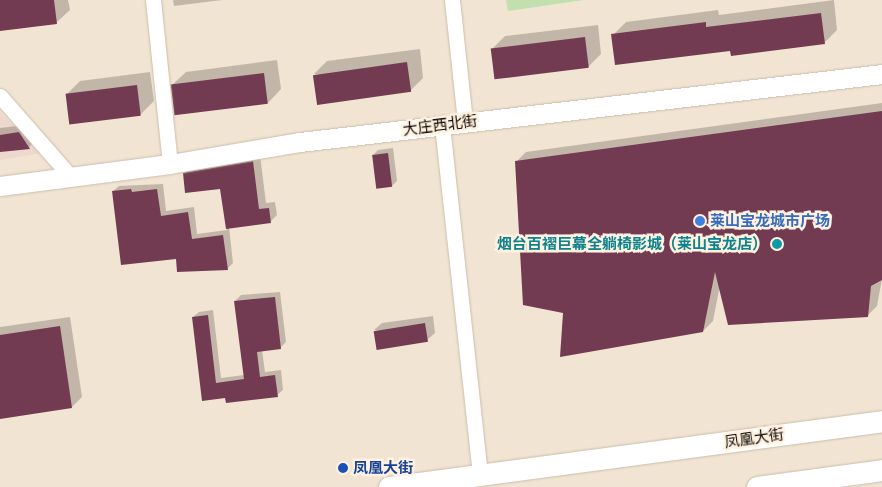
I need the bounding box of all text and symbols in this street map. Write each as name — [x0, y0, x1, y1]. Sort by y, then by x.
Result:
street label: 大庄西北街 — [402, 111, 478, 139]
place label: 莱山宝龙城市广场 — [710, 212, 830, 230]
marker: 莱山宝龙城市广场 — [694, 215, 706, 227]
place label: 烟台百褶巨幕全躺椅影城（莱山宝龙店） — [497, 235, 767, 253]
marker: 烟台百褶巨幕全躺椅影城（莱山宝龙店） — [771, 238, 783, 250]
street label: 凤凰大街 — [723, 425, 785, 451]
place label: 凤凰大街 — [353, 459, 413, 477]
marker: 凤凰大街 — [337, 462, 349, 474]

